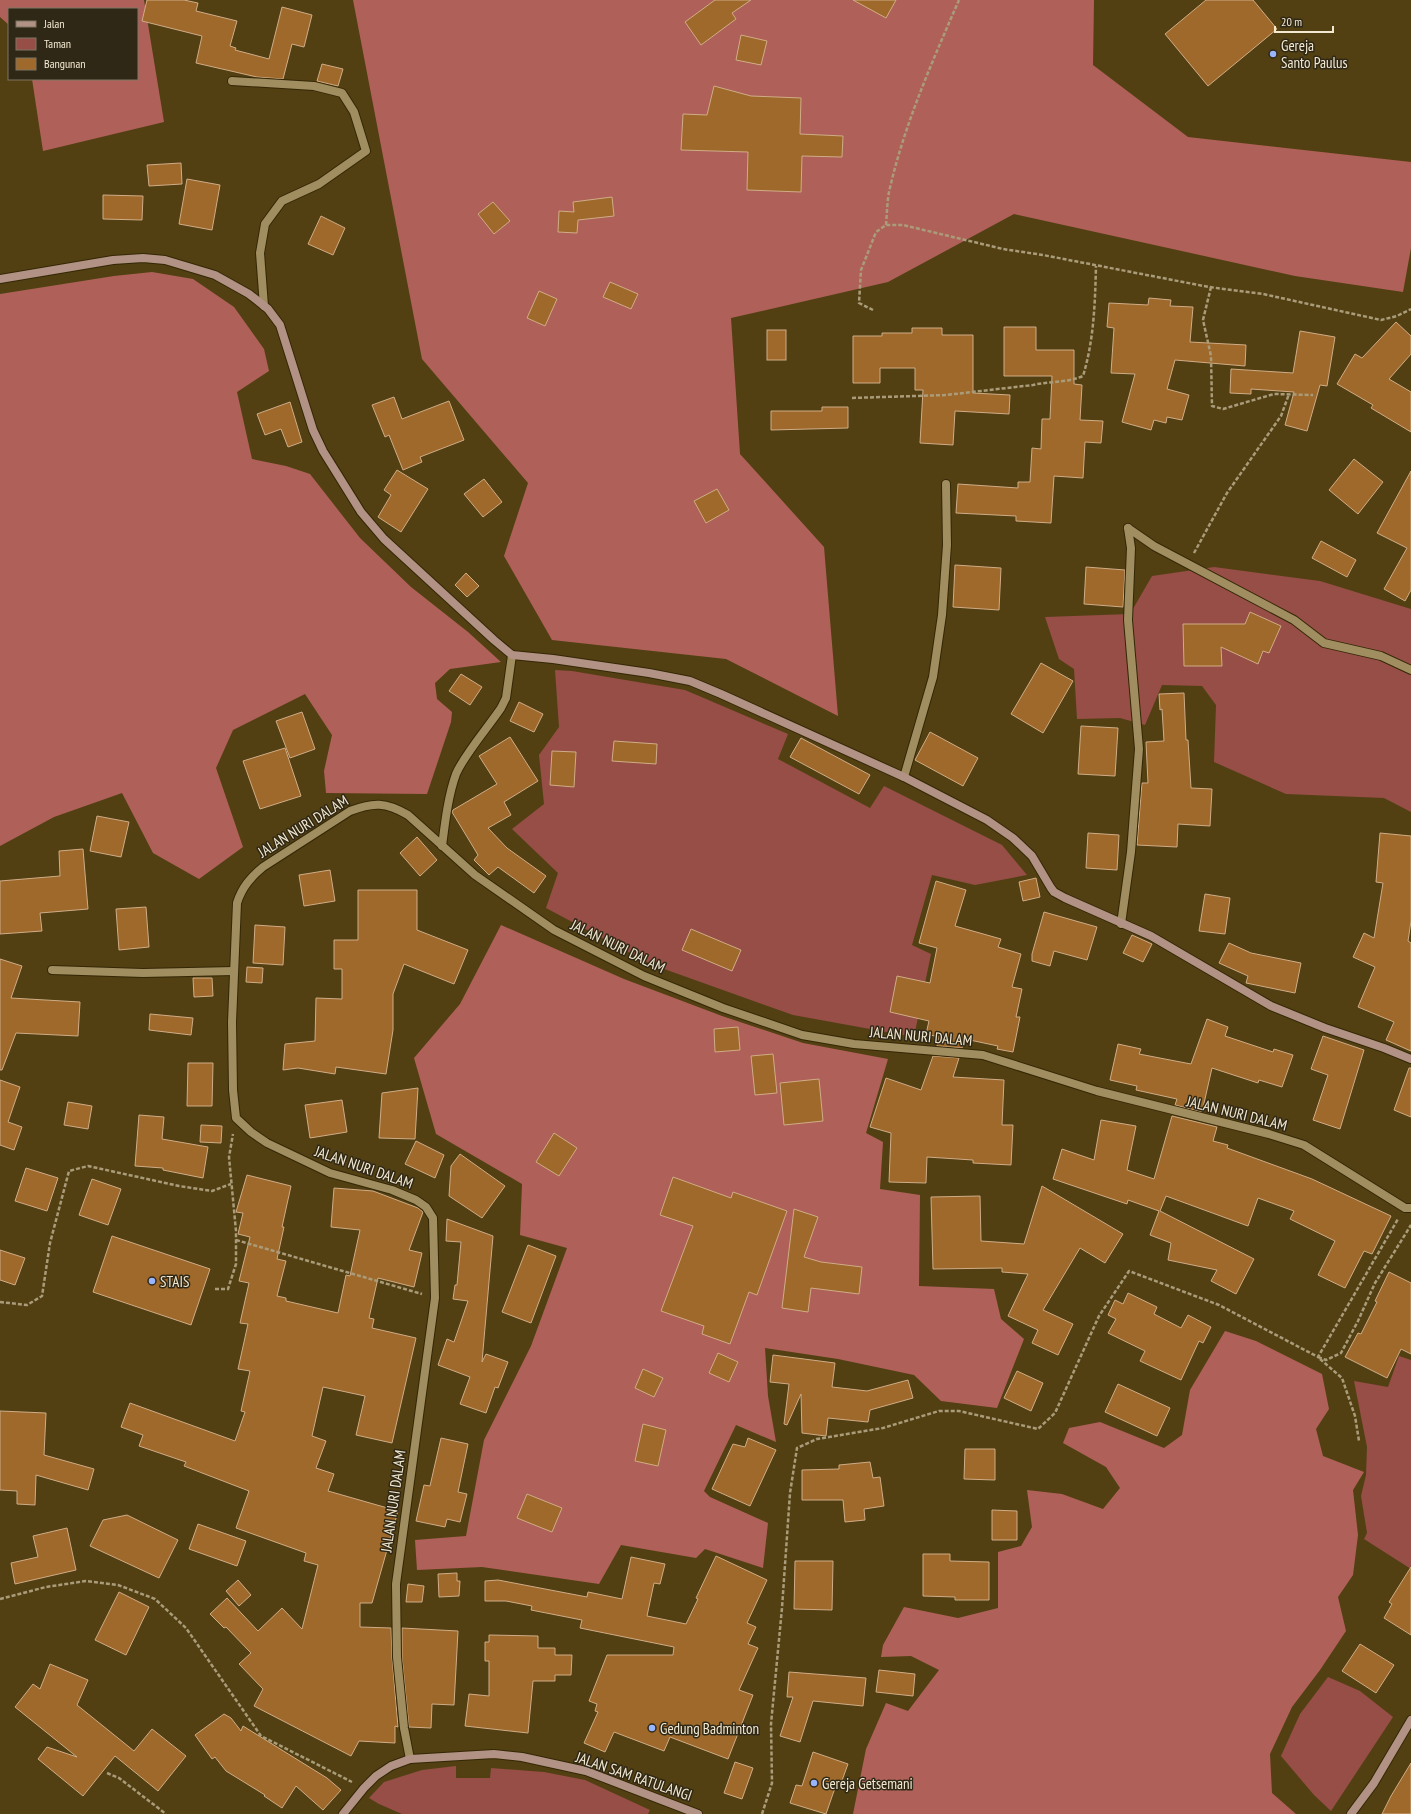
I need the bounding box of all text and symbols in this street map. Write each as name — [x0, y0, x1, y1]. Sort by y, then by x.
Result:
legend — [8, 8, 138, 80]
scale bar — [1275, 8, 1333, 34]
text: 20 m — [1281, 14, 1302, 29]
text: Jalan — [43, 16, 65, 31]
text: Taman — [44, 36, 71, 51]
place label: Gereja Santo Paulus — [1281, 36, 1348, 72]
marker: Gereja Santo Paulus — [1268, 49, 1278, 59]
text: Bangunan — [44, 56, 85, 71]
street label: JALAN NURI DALAM — [254, 791, 352, 862]
street label: JALAN NURI DALAM — [567, 914, 668, 977]
street label: JALAN NURI DALAM — [868, 1022, 973, 1050]
street label: JALAN NURI DALAM — [1184, 1091, 1289, 1135]
street label: JALAN NURI DALAM — [311, 1141, 416, 1193]
place label: STAIS — [160, 1272, 189, 1291]
marker: STAIS — [147, 1276, 157, 1286]
street label: JALAN NURI DALAM — [376, 1449, 410, 1554]
place label: Gedung Badminton — [660, 1719, 759, 1738]
marker: Gedung Badminton — [647, 1723, 657, 1733]
street label: JALAN SAM RATULANGI — [572, 1747, 695, 1805]
place label: Gereja Getsemani — [822, 1774, 913, 1793]
marker: Gereja Getsemani — [809, 1778, 819, 1788]

